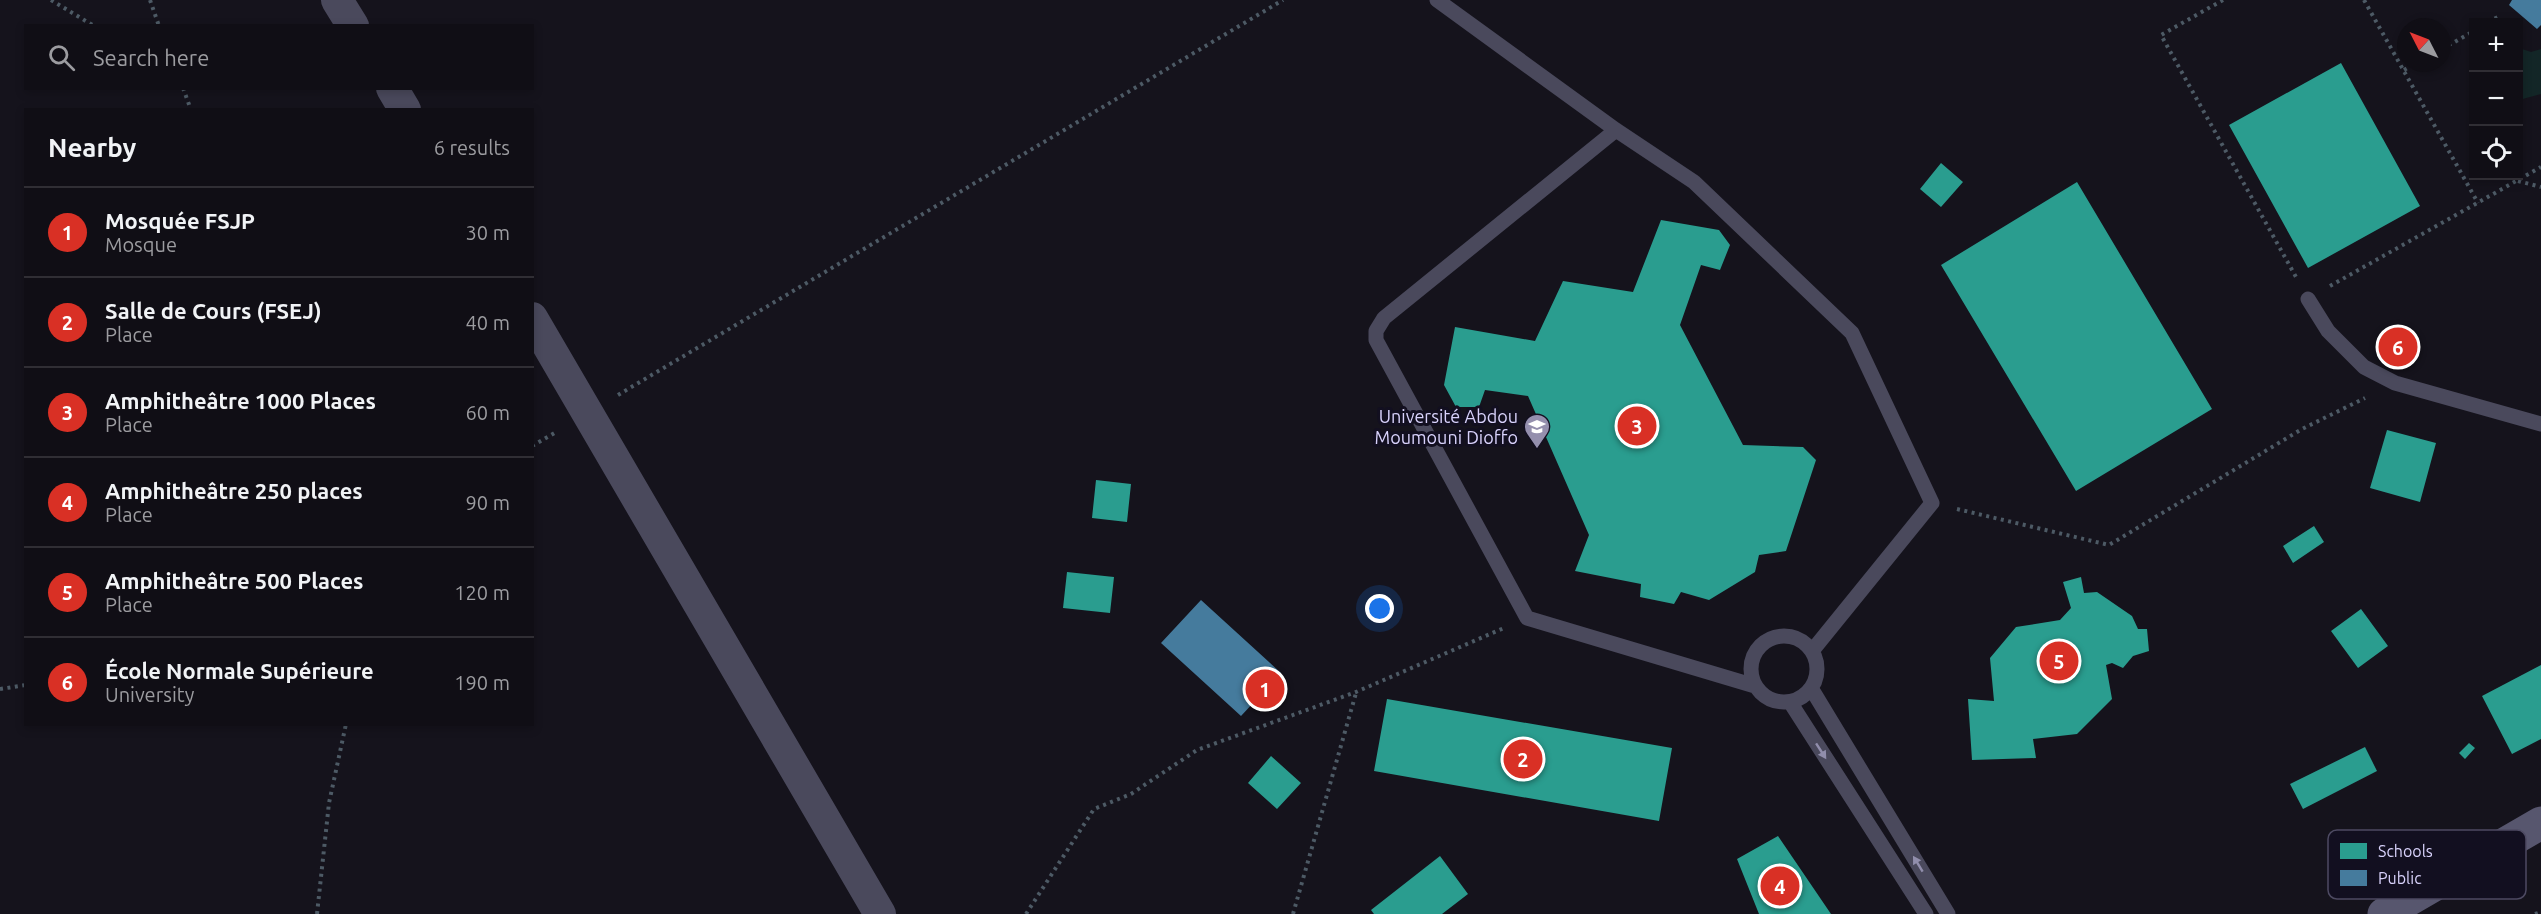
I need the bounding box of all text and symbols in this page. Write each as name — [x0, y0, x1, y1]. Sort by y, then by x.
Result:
north arrow — [2397, 18, 2451, 72]
map controls — [2469, 18, 2523, 180]
button: + — [2469, 18, 2523, 72]
search box — [24, 24, 534, 90]
icon: search — [45, 41, 78, 74]
text: Search here — [93, 45, 209, 70]
button: − — [2469, 72, 2523, 126]
button: locate — [2469, 126, 2523, 180]
text: Nearby — [48, 133, 136, 162]
text: 6 results — [434, 136, 510, 159]
text: Mosquée FSJP — [105, 208, 255, 233]
text: 1 — [62, 221, 73, 244]
text: 30 m — [466, 221, 510, 244]
text: Mosque — [105, 233, 177, 256]
text: Salle de Cours (FSEJ) — [105, 298, 322, 323]
text: 2 — [62, 311, 73, 334]
text: 40 m — [466, 311, 510, 334]
text: Place — [105, 323, 153, 346]
pin: 6 — [2378, 324, 2418, 370]
text: Amphitheâtre 1000 Places — [105, 388, 376, 413]
text: 3 — [62, 401, 73, 424]
text: 60 m — [466, 401, 510, 424]
pin: 3 — [1618, 404, 1656, 448]
place label: Université Abdou Moumouni Dioffo — [1375, 406, 1518, 447]
school or university icon: Université Abdou Moumouni Dioffo — [1522, 412, 1552, 450]
text: Place — [105, 413, 153, 436]
text: Amphitheâtre 250 places — [105, 478, 363, 503]
text: 4 — [62, 491, 73, 514]
text: 90 m — [466, 491, 510, 514]
text: Place — [105, 503, 153, 526]
text: Amphitheâtre 500 Places — [105, 568, 363, 593]
text: 5 — [62, 581, 73, 604]
text: 120 m — [454, 581, 510, 604]
text: Place — [105, 593, 153, 616]
your location — [1365, 594, 1394, 623]
pin: 5 — [2040, 638, 2078, 684]
text: École Normale Supérieure — [105, 658, 374, 683]
pin: 1 — [1246, 666, 1284, 712]
text: 6 — [62, 671, 73, 694]
text: 190 m — [454, 671, 510, 694]
text: University — [105, 683, 194, 706]
pin: 2 — [1504, 736, 1543, 782]
one-way arrow — [1816, 743, 1827, 759]
legend — [2328, 830, 2526, 899]
text: Schools — [2378, 842, 2433, 860]
one-way arrow — [1912, 856, 1923, 872]
pin: 4 — [1760, 864, 1800, 908]
text: Public — [2378, 869, 2422, 887]

